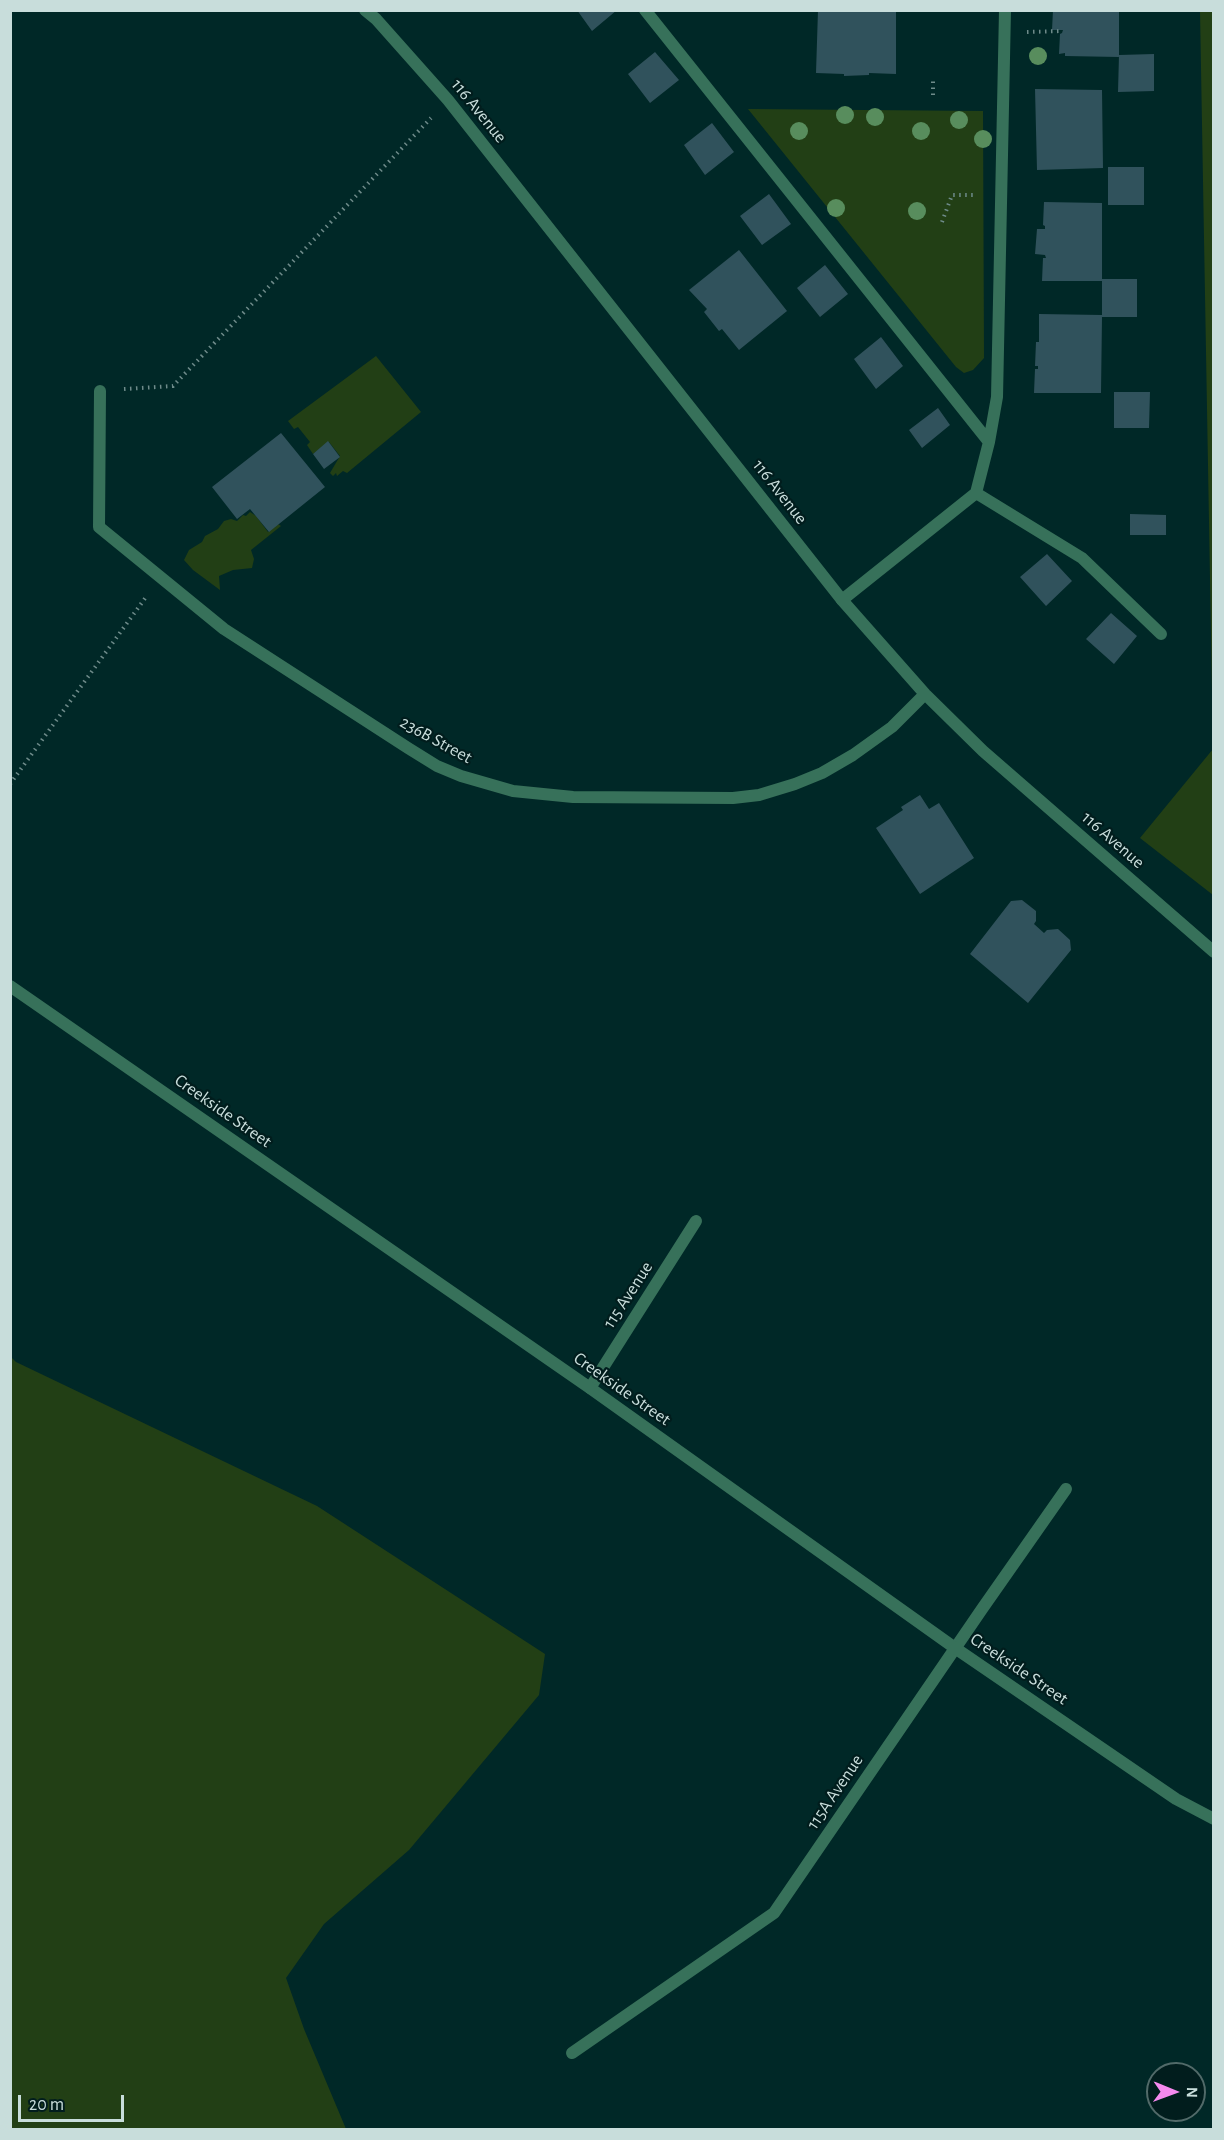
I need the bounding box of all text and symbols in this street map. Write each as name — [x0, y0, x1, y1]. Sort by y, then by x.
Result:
street label: 116 Avenue — [447, 75, 511, 147]
street label: 116 Avenue — [748, 455, 812, 529]
street label: 236B Street — [396, 711, 476, 769]
street label: 116 Avenue — [1077, 807, 1149, 873]
street label: Creekside Street — [170, 1070, 276, 1152]
street label: 115 Avenue — [598, 1258, 658, 1332]
street label: Creekside Street — [569, 1348, 675, 1430]
street label: Creekside Street — [966, 1628, 1072, 1710]
street label: 115A Avenue — [802, 1750, 868, 1834]
north arrow — [1146, 2062, 1206, 2122]
scale bar — [21, 2083, 128, 2121]
text: N — [1184, 2087, 1200, 2098]
text: 20 m — [29, 2096, 64, 2114]

